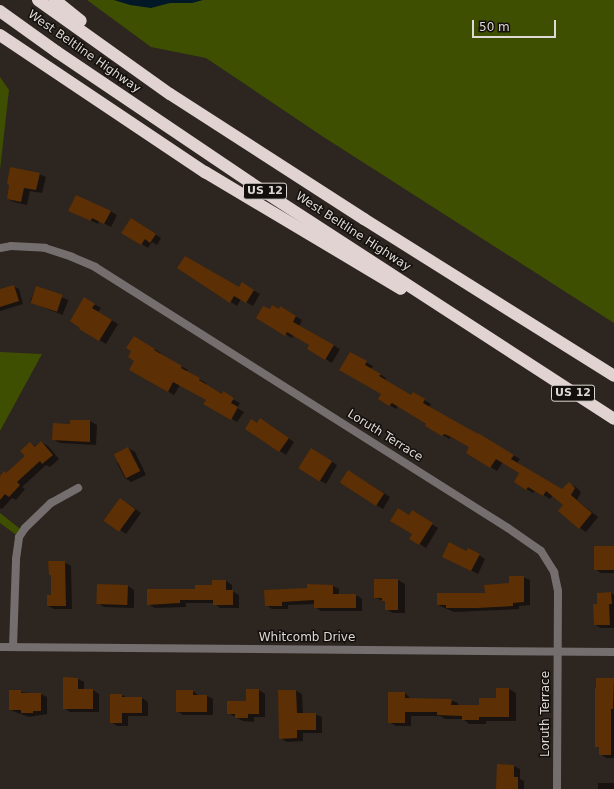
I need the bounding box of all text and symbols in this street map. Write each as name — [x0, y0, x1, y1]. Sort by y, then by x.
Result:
street label: West Beltline Highway — [25, 8, 143, 96]
scale bar — [474, 12, 558, 38]
text: 50 m — [479, 20, 510, 34]
road number: US 12 — [243, 182, 287, 200]
street label: West Beltline Highway — [293, 189, 413, 275]
road number: US 12 — [551, 384, 595, 402]
street label: Loruth Terrace — [345, 407, 425, 465]
street label: Whitcomb Drive — [259, 631, 355, 645]
street label: Loruth Terrace — [539, 671, 553, 757]

